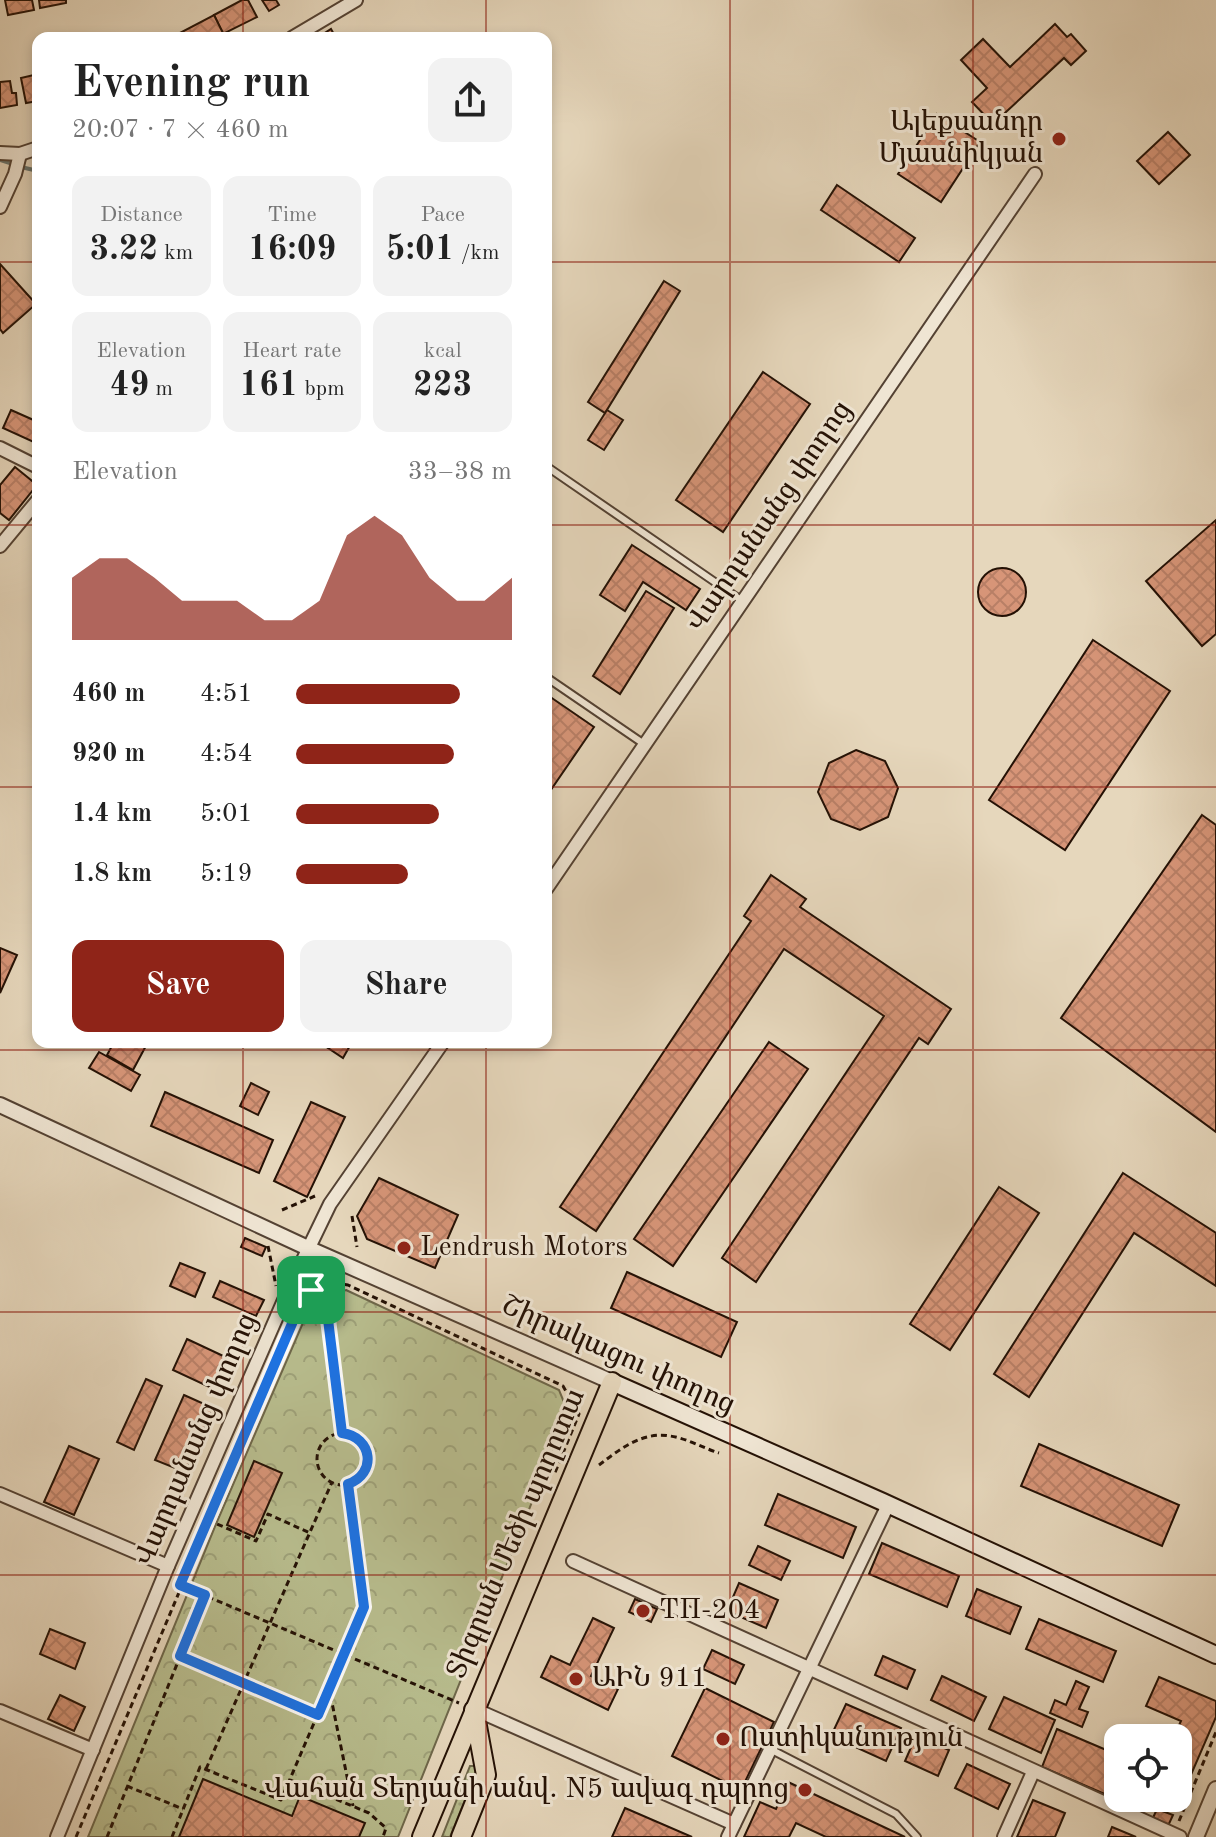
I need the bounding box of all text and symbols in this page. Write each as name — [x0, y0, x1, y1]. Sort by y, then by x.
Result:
button: share — [428, 58, 512, 142]
text: Evening run — [72, 62, 310, 106]
place label: Ալեքսանդր Մյասնիկյան — [879, 109, 1043, 169]
text: 20:07 · 7 × 460 m — [72, 117, 289, 143]
marker: Ալեքսանդր Մյասնիկյան — [1050, 130, 1068, 148]
text: Distance — [100, 204, 183, 226]
text: Time — [267, 204, 317, 226]
text: Pace — [420, 204, 465, 226]
text: 3.22 — [89, 233, 158, 267]
text: 16:09 — [248, 233, 336, 267]
text: 5:01 — [386, 233, 455, 267]
text: km — [158, 242, 193, 264]
text: /km — [455, 242, 499, 264]
text: Elevation — [97, 340, 186, 362]
text: Heart rate — [243, 340, 341, 362]
text: kcal — [424, 340, 462, 362]
text: 49 — [110, 369, 149, 403]
text: 161 — [239, 369, 298, 403]
text: 223 — [413, 369, 472, 403]
text: m — [149, 378, 173, 400]
text: bpm — [298, 378, 345, 400]
street label: Վարդանանց փողոց — [682, 397, 858, 637]
text: Elevation — [72, 459, 178, 485]
text: 33–38 m — [408, 459, 512, 485]
text: 460 m — [72, 681, 145, 707]
text: 4:51 — [200, 681, 253, 707]
text: 920 m — [72, 741, 145, 767]
text: 4:54 — [200, 741, 253, 767]
text: 1.4 km — [72, 801, 152, 827]
text: 5:01 — [200, 801, 253, 827]
text: 1.8 km — [72, 861, 152, 887]
text: 5:19 — [200, 861, 253, 887]
button: Save — [72, 940, 284, 1032]
button: Share — [300, 940, 512, 1032]
place label: Lendrush Motors — [420, 1234, 628, 1262]
marker: Lendrush Motors — [395, 1239, 413, 1257]
pin — [277, 1256, 345, 1324]
icon: arrive — [289, 1268, 333, 1312]
street label: Շիրակացու փողոց — [497, 1292, 739, 1420]
street label: Վարդանանց փողոց — [131, 1310, 263, 1570]
street label: Տիգրան Մեծի պողոտա — [443, 1385, 591, 1683]
place label: ТП-204 — [659, 1597, 760, 1625]
marker: ТП-204 — [634, 1602, 652, 1620]
place label: ԱԻՆ 911 — [592, 1665, 707, 1693]
marker: ԱԻՆ 911 — [567, 1670, 585, 1688]
map controls — [1104, 1724, 1192, 1812]
button: locate — [1104, 1724, 1192, 1812]
place label: Ոստիկանություն — [739, 1725, 963, 1753]
marker: Ոստիկանություն — [714, 1730, 732, 1748]
place label: Վահան Տերյանի անվ. N5 ավագ դպրոց — [264, 1776, 789, 1804]
marker: Վահան Տերյանի անվ. N5 ավագ դպրոց — [796, 1781, 814, 1799]

